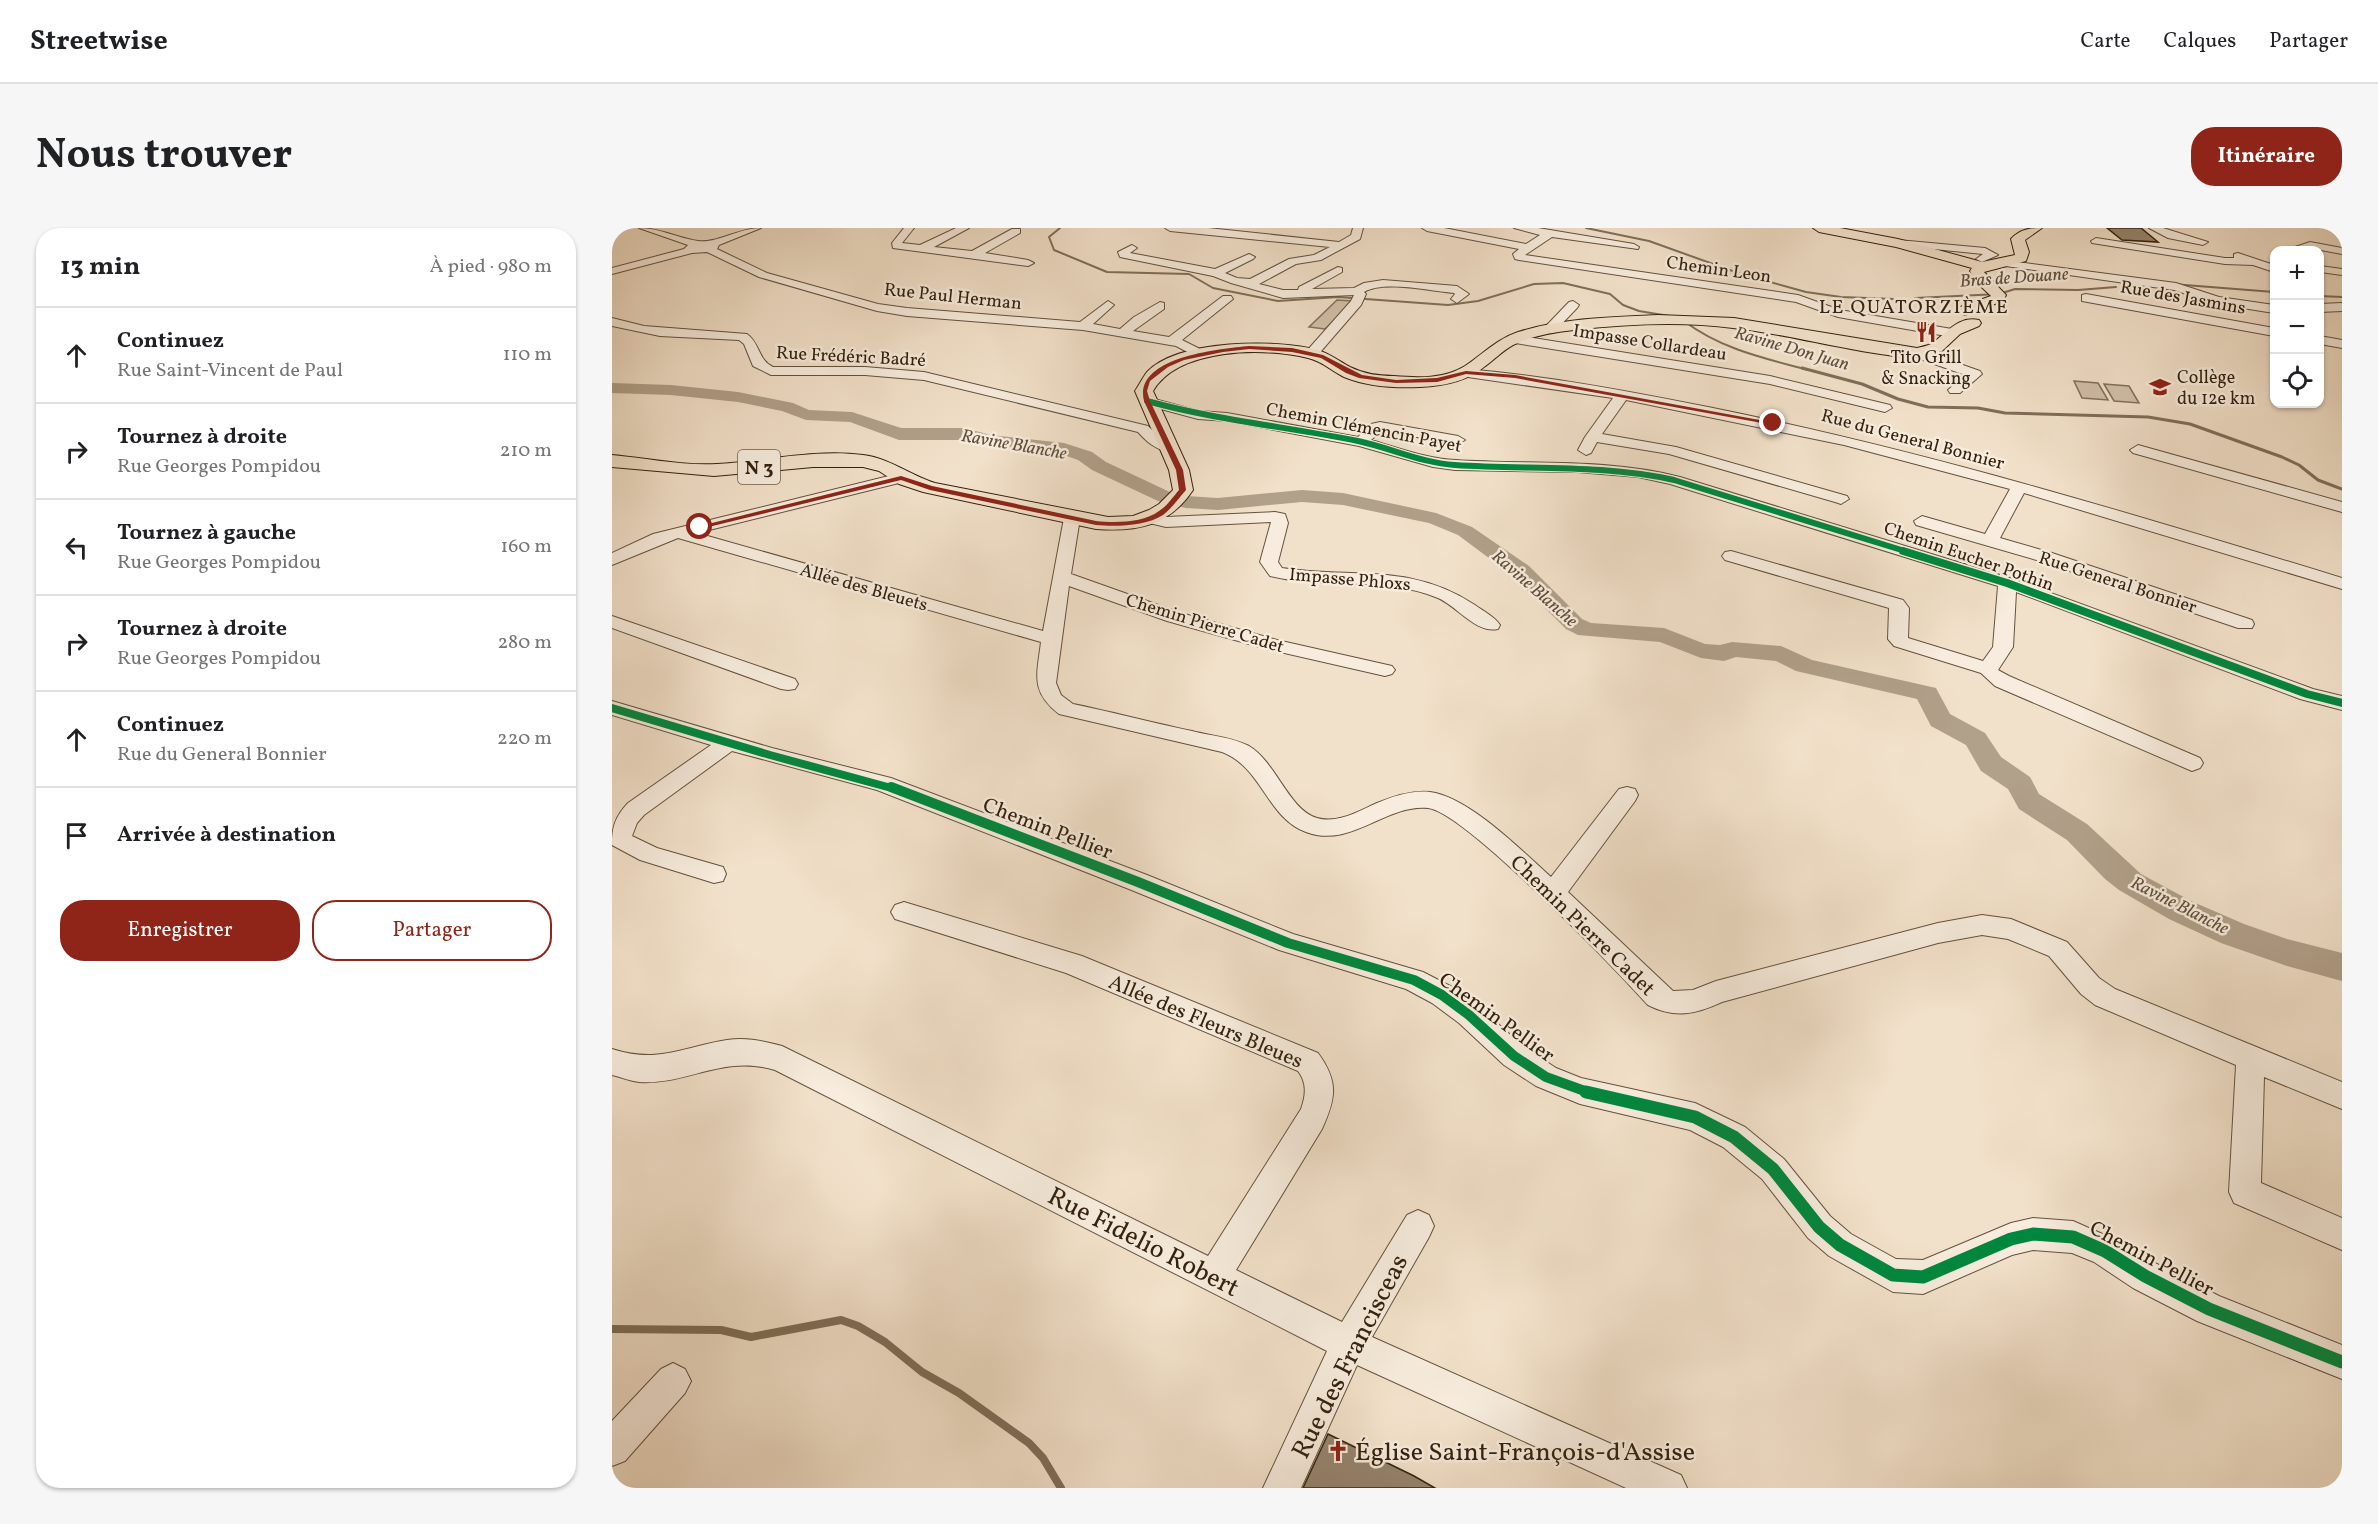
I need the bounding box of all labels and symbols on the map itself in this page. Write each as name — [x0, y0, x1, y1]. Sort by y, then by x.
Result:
street label: Chemin Leon — [1665, 251, 1773, 290]
water label: Bras de Douane — [1959, 262, 2070, 295]
street label: Rue des Jasmins — [2118, 275, 2247, 322]
street label: Rue Paul Herman — [883, 278, 1023, 317]
district label: LE QUATORZIÈME — [1819, 294, 2009, 322]
street label: Impasse Collardeau — [1571, 319, 1728, 368]
restaurant icon: Tito Grill & Snacking — [1914, 320, 1938, 344]
water label: Ravine Don Juan — [1731, 321, 1852, 378]
street label: Rue Frédéric Badré — [775, 341, 926, 374]
place label: Tito Grill & Snacking — [1881, 346, 1971, 392]
place label: Collège du 12e km — [2177, 366, 2255, 412]
school or university icon: Collège du 12e km — [2148, 375, 2172, 399]
street label: Chemin Clémencin Payet — [1264, 397, 1464, 460]
street label: Rue du General Bonnier — [1818, 404, 2007, 477]
route end — [1759, 409, 1785, 435]
water label: Ravine Blanche — [959, 424, 1069, 467]
road number: N 3 — [738, 450, 780, 484]
route start — [686, 513, 712, 539]
street label: Chemin Eucher Pothin — [1880, 517, 2057, 598]
water label: Ravine Blanche — [1486, 545, 1583, 634]
street label: Rue General Bonnier — [2035, 546, 2200, 621]
street label: Allée des Bleuets — [797, 558, 930, 619]
street label: Impasse Phloxs — [1288, 563, 1412, 598]
street label: Chemin Pierre Cadet — [1122, 588, 1287, 660]
street label: Chemin Pellier — [978, 791, 1117, 868]
street label: Chemin Pierre Cadet — [1503, 849, 1661, 1003]
water label: Ravine Blanche — [2126, 871, 2233, 942]
street label: Chemin Pellier — [1432, 966, 1560, 1070]
street label: Allée des Fleurs Bleues — [1104, 968, 1307, 1076]
street label: Rue Fidelio Robert — [1041, 1179, 1245, 1307]
street label: Chemin Pellier — [2084, 1214, 2219, 1304]
street label: Rue des Francisceas — [1284, 1248, 1418, 1465]
place label: Église Saint-François-d'Assise — [1355, 1435, 1695, 1471]
church icon: Église Saint-François-d'Assise — [1326, 1439, 1350, 1463]

